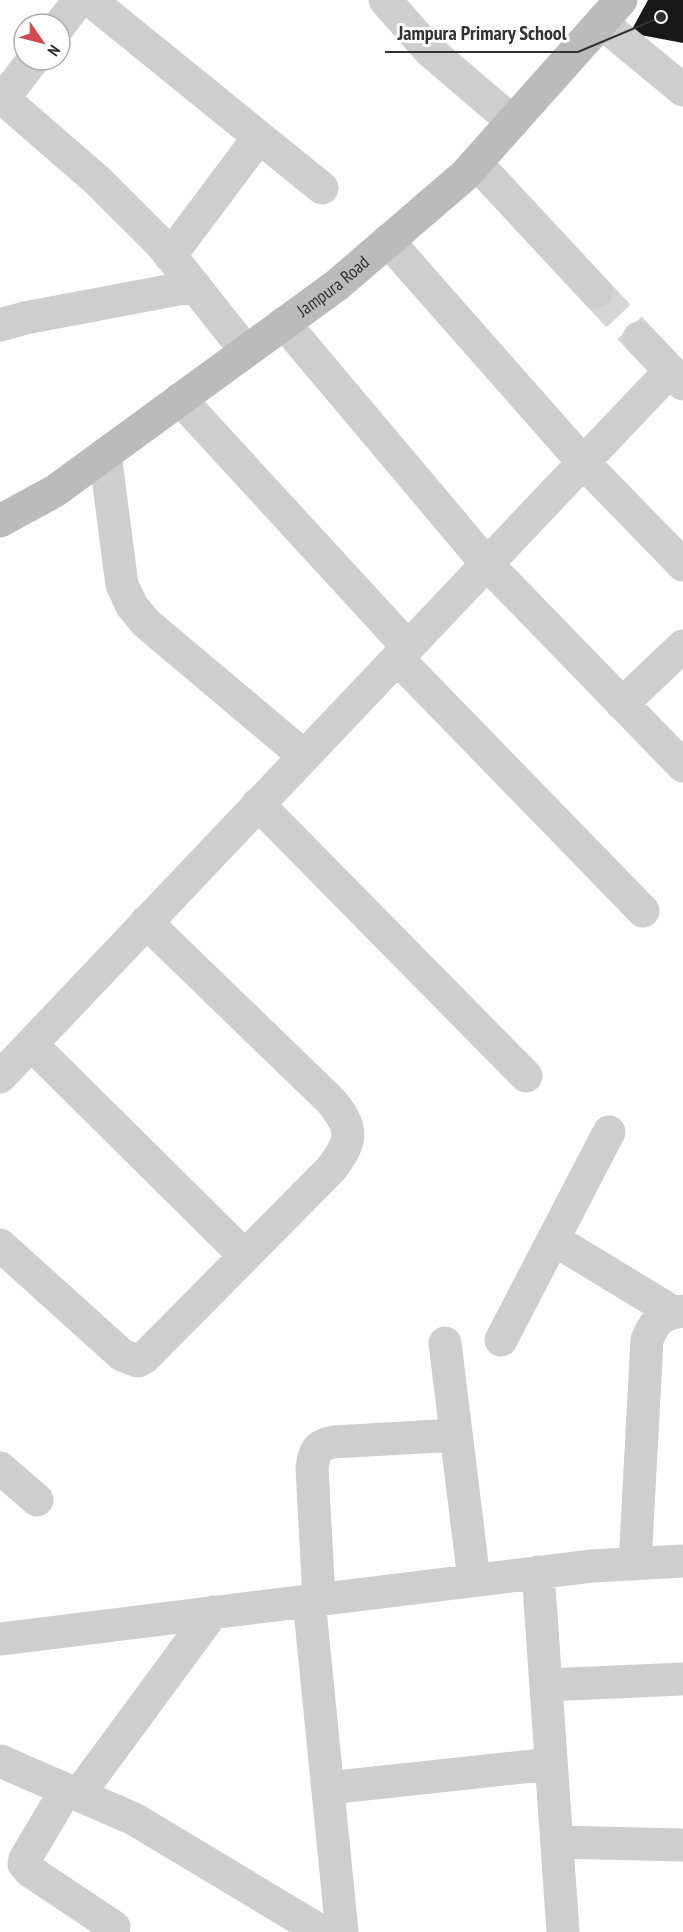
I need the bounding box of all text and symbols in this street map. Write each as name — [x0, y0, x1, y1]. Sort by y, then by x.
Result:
north arrow — [12, 12, 72, 72]
callout: Jampura Primary School — [385, 14, 578, 52]
text: Jampura Primary School — [396, 20, 567, 46]
text: N — [44, 41, 65, 60]
street label: Jampura Road — [291, 251, 374, 322]

